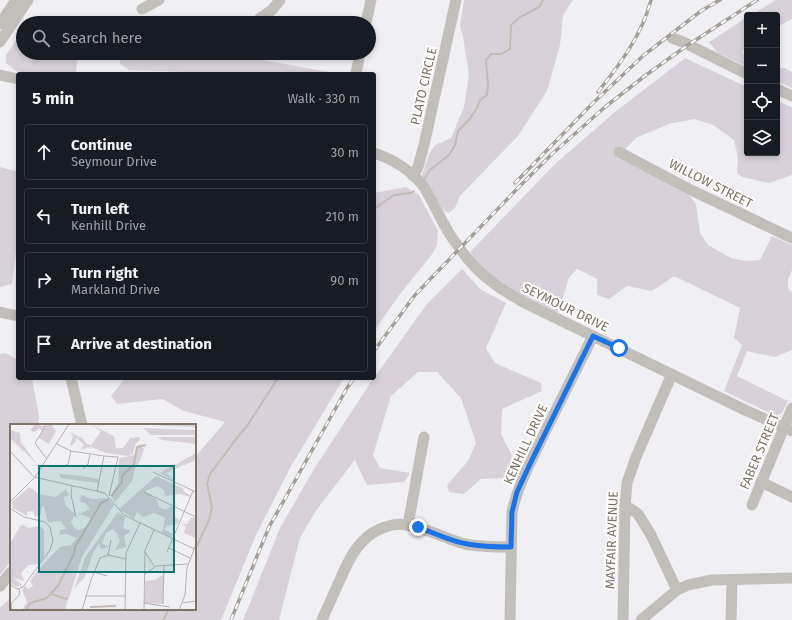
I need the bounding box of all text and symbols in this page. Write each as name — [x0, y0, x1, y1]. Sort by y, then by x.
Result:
map controls — [744, 12, 780, 156]
button: + — [744, 12, 780, 48]
search box — [16, 16, 376, 60]
icon: search — [30, 27, 52, 49]
text: Search here — [62, 29, 142, 47]
street label: PLATO CIRCLE — [407, 46, 440, 126]
button: − — [744, 48, 780, 84]
button: locate — [744, 84, 780, 120]
text: 5 min — [32, 88, 74, 109]
text: Walk · 330 m — [287, 91, 360, 106]
button: layers — [744, 120, 780, 156]
text: Continue — [71, 136, 132, 154]
icon: ahead — [33, 141, 55, 163]
text: 30 m — [331, 145, 359, 160]
text: Seymour Drive — [71, 154, 157, 169]
street label: WILLOW STREET — [666, 156, 755, 211]
text: Turn left — [71, 200, 129, 218]
icon: left — [33, 205, 55, 227]
text: 210 m — [325, 209, 359, 224]
text: Kenhill Drive — [71, 218, 146, 233]
text: Turn right — [71, 264, 138, 282]
icon: right — [33, 269, 55, 291]
text: 90 m — [330, 273, 359, 288]
street label: SEYMOUR DRIVE — [520, 280, 611, 335]
text: Markland Drive — [71, 282, 160, 297]
icon: arrive — [33, 333, 55, 355]
text: Arrive at destination — [71, 335, 212, 353]
route start — [610, 339, 628, 357]
street label: KENHILL DRIVE — [500, 402, 551, 487]
street label: FABER STREET — [737, 411, 782, 492]
inset map — [10, 424, 196, 610]
street label: MAYFAIR AVENUE — [602, 491, 621, 589]
route end — [409, 518, 427, 536]

